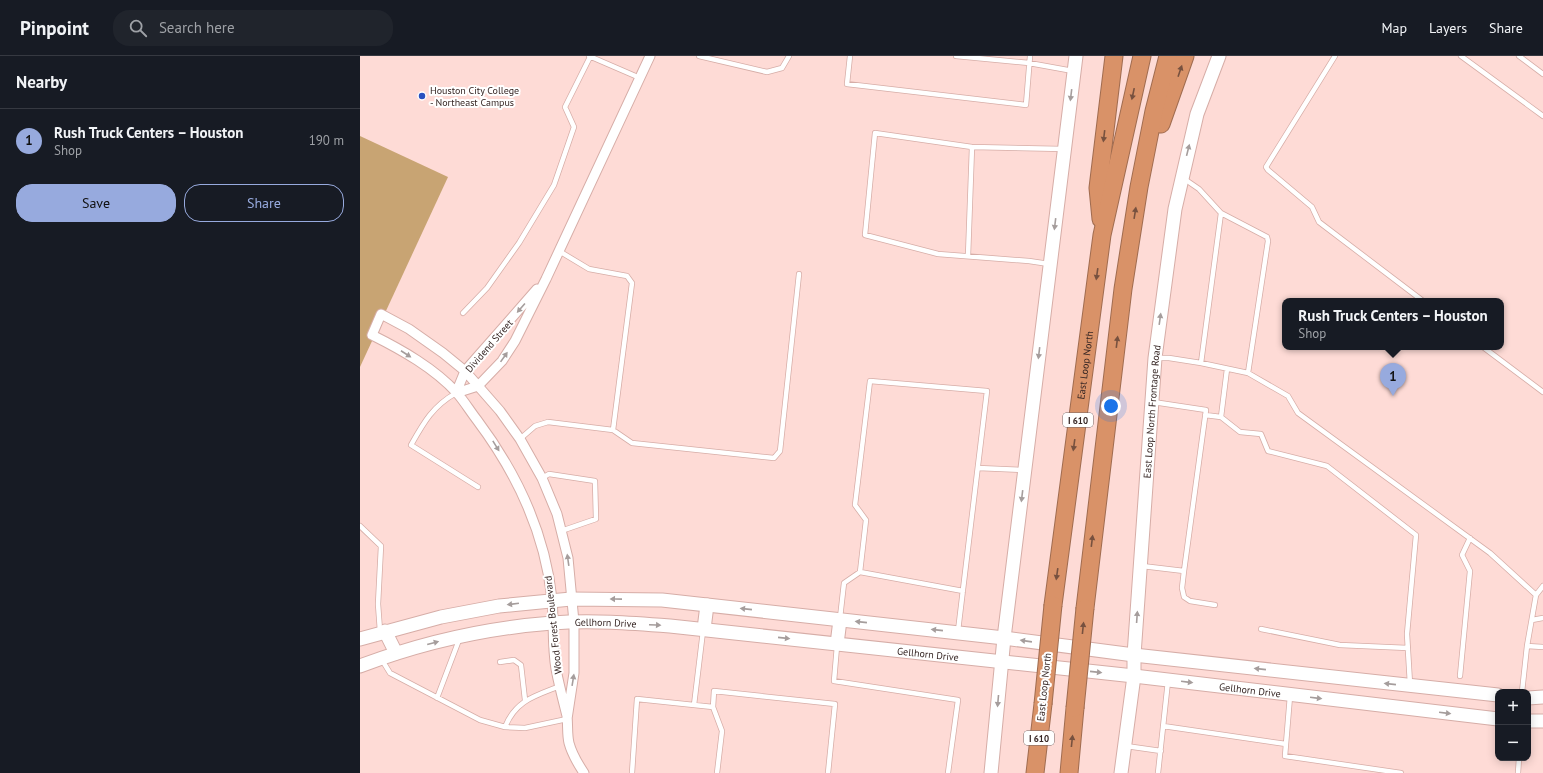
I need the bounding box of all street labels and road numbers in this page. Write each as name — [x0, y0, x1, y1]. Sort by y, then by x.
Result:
street label: Dividend Street — [462, 316, 516, 375]
street label: East Loop North — [1074, 330, 1096, 400]
street label: East Loop North Frontage Road — [1140, 344, 1163, 479]
road number: I 610 — [1063, 413, 1093, 427]
street label: Wood Forest Boulevard — [541, 575, 565, 675]
street label: Gellhorn Drive — [574, 615, 637, 630]
street label: Gellhorn Drive — [896, 644, 959, 664]
street label: East Loop North — [1034, 652, 1054, 722]
street label: Gellhorn Drive — [1218, 680, 1281, 700]
road number: I 610 — [1024, 731, 1054, 745]

